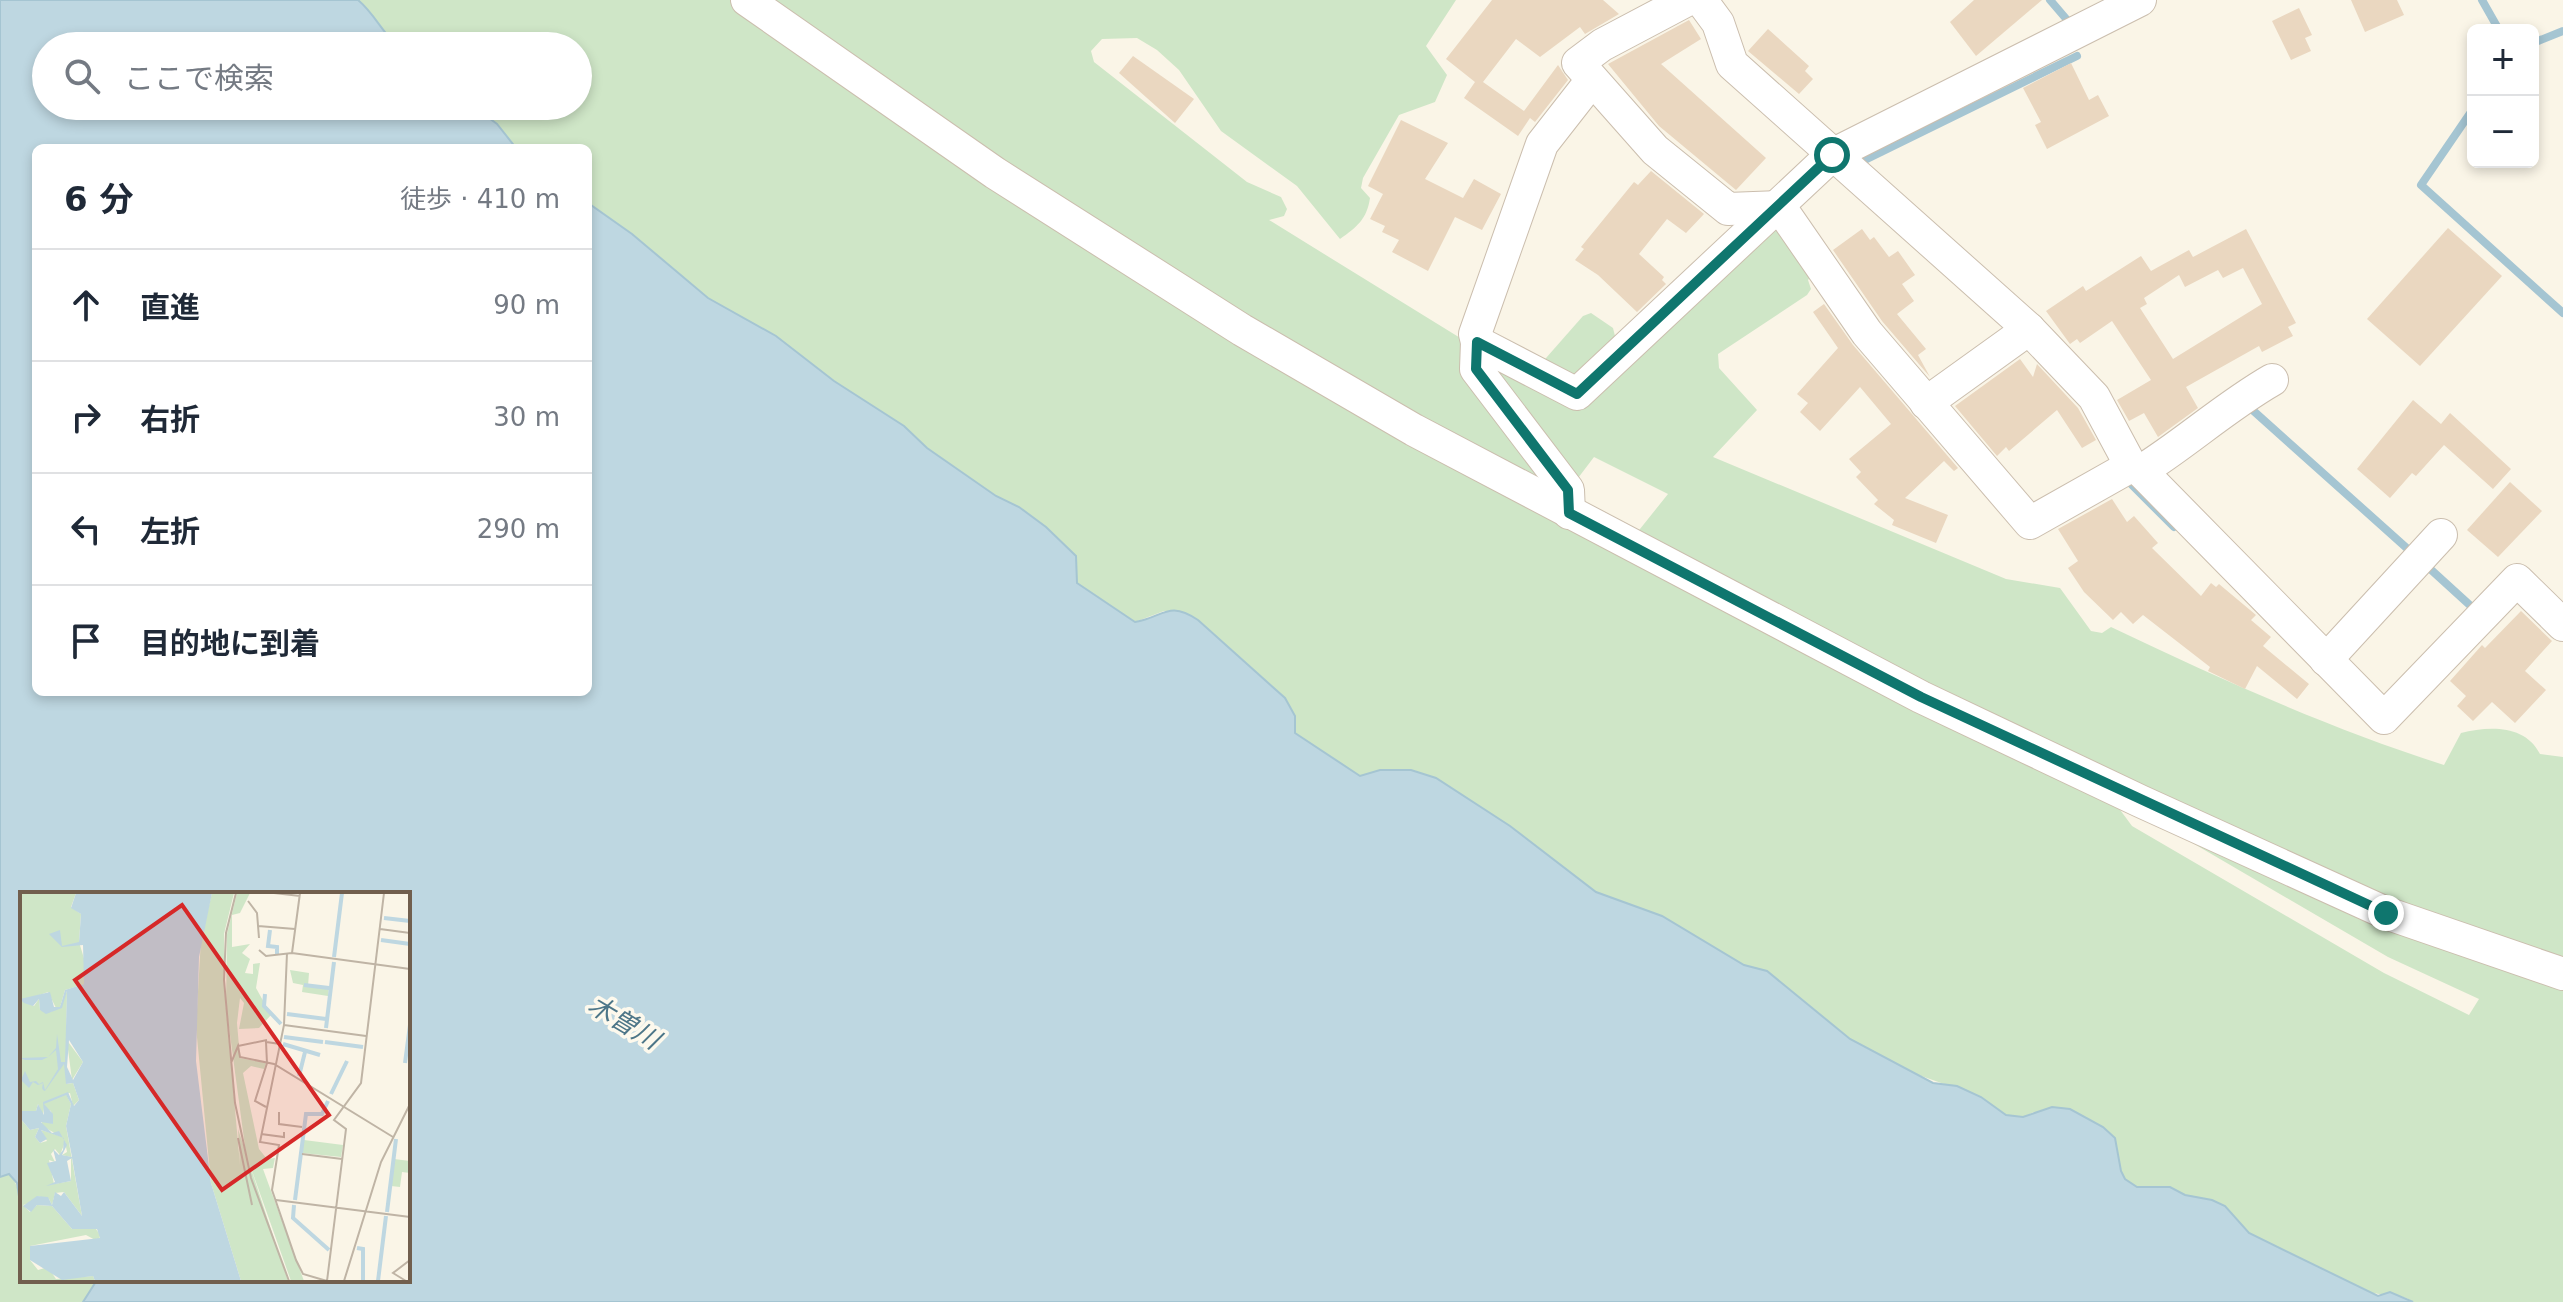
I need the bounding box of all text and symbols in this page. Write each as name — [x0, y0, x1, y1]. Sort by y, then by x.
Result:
map controls — [2467, 24, 2539, 168]
button: + — [2467, 24, 2539, 96]
search box — [32, 32, 592, 120]
icon: search — [60, 54, 104, 98]
text: ここで検索 — [124, 61, 274, 96]
button: − — [2467, 96, 2539, 168]
route start — [1814, 137, 1850, 173]
text: 6 分 — [64, 179, 134, 219]
text: 徒歩 · 410 m — [400, 184, 560, 214]
icon: ahead — [64, 283, 108, 327]
text: 直進 — [140, 290, 200, 325]
text: 90 m — [493, 290, 560, 320]
icon: right — [64, 395, 108, 439]
text: 右折 — [140, 402, 200, 437]
text: 30 m — [493, 402, 560, 432]
icon: left — [64, 507, 108, 551]
text: 左折 — [140, 514, 200, 549]
text: 290 m — [477, 514, 560, 544]
icon: arrive — [64, 619, 108, 663]
text: 目的地に到着 — [140, 626, 320, 661]
inset map — [20, 892, 410, 1282]
route end — [2368, 895, 2404, 931]
water label: 木曽川 — [583, 989, 668, 1056]

